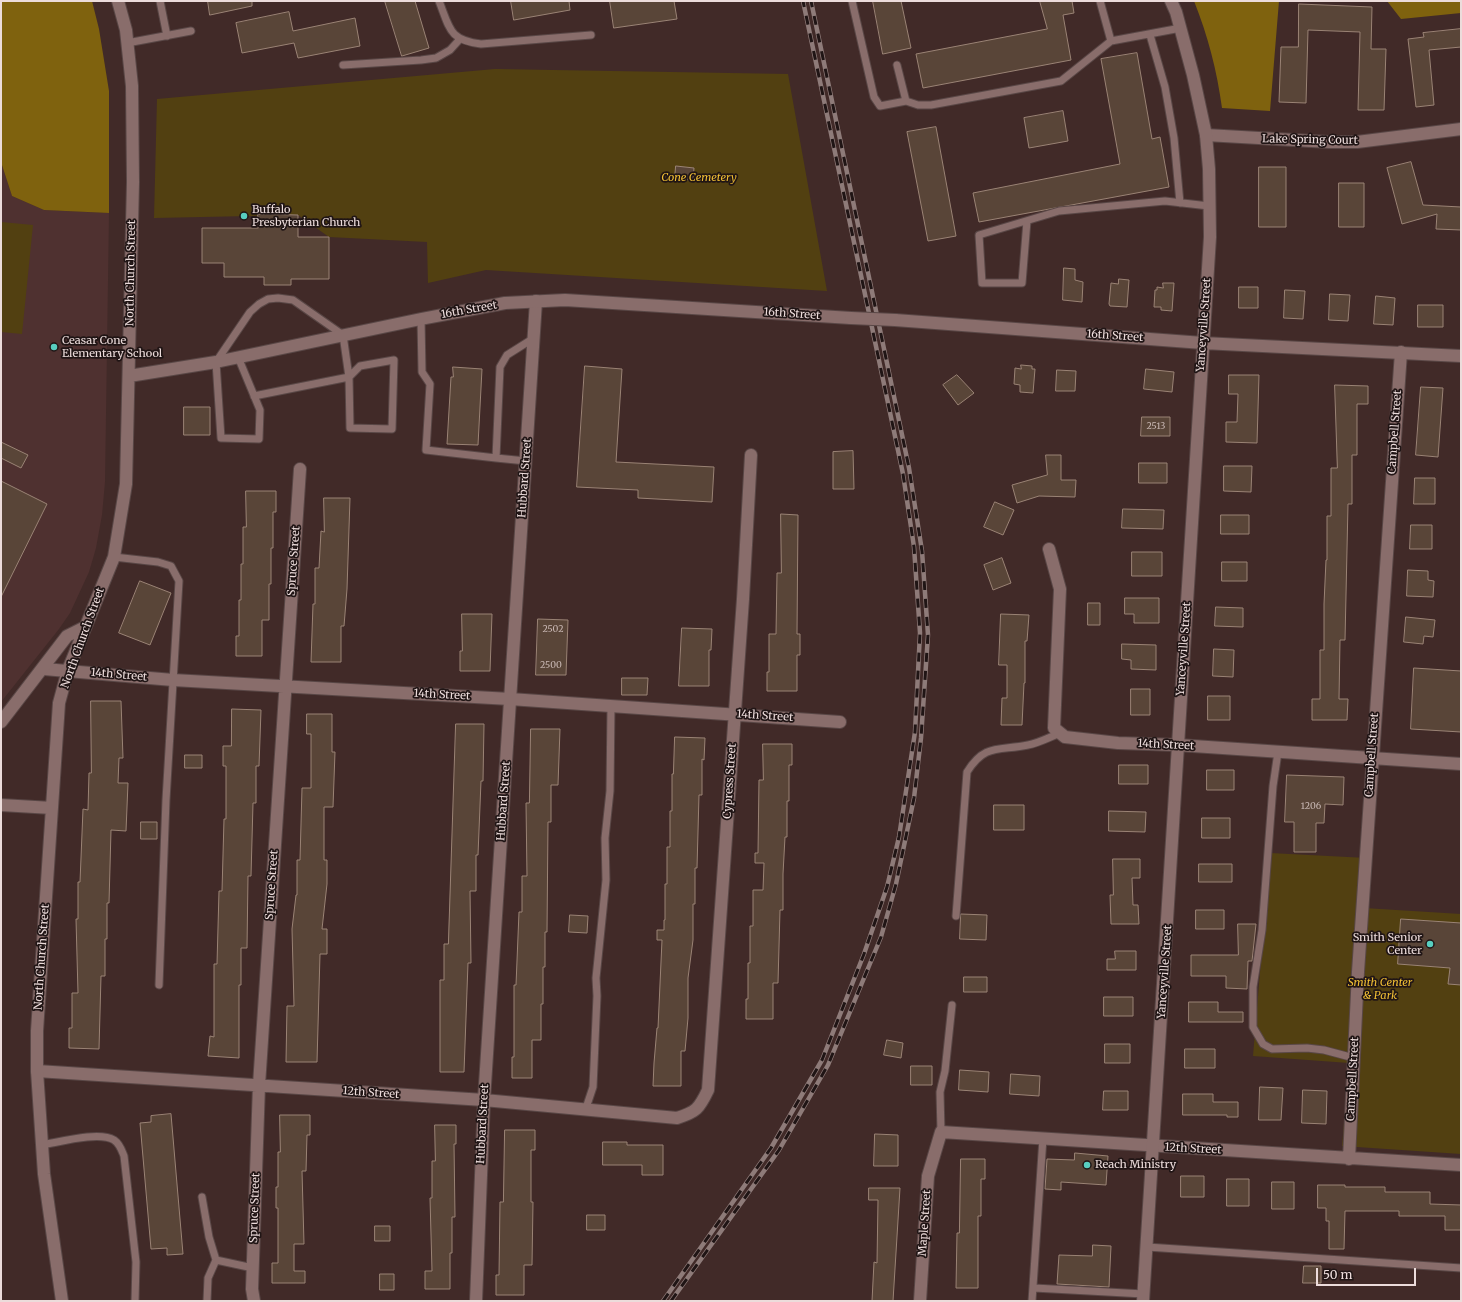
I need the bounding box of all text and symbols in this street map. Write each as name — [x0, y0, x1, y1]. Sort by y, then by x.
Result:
street label: Lake Spring Court — [1262, 133, 1358, 147]
park label: Cone Cemetery — [661, 171, 737, 185]
place label: Buffalo Presbyterian Church — [252, 203, 360, 229]
marker: Buffalo Presbyterian Church — [239, 211, 249, 221]
street label: North Church Street — [123, 220, 139, 326]
street label: Yanceyville Street — [1194, 278, 1214, 372]
street label: 16th Street — [440, 299, 498, 321]
street label: 16th Street — [763, 305, 821, 323]
street label: 16th Street — [1086, 327, 1144, 345]
place label: Ceasar Cone Elementary School — [62, 334, 162, 360]
marker: Ceasar Cone Elementary School — [49, 342, 59, 352]
street label: Campbell Street — [1385, 390, 1405, 474]
house number: 2513 — [1147, 421, 1165, 431]
street label: Hubbard Street — [516, 438, 534, 518]
street label: Spruce Street — [285, 526, 303, 596]
street label: North Church Street — [59, 586, 107, 690]
street label: Yanceyville Street — [1174, 602, 1194, 696]
house number: 2502 — [542, 624, 564, 634]
house number: 2500 — [540, 660, 562, 670]
street label: 14th Street — [90, 666, 148, 684]
street label: 14th Street — [413, 687, 471, 703]
street label: 14th Street — [736, 707, 794, 725]
street label: Campbell Street — [1362, 713, 1382, 797]
street label: 14th Street — [1137, 737, 1195, 753]
street label: Cypress Street — [721, 743, 739, 819]
street label: Hubbard Street — [495, 761, 513, 841]
house number: 1206 — [1301, 801, 1321, 811]
street label: Spruce Street — [263, 850, 281, 920]
street label: North Church Street — [32, 904, 52, 1010]
street label: Yanceyville Street — [1155, 925, 1175, 1019]
place label: Smith Senior Center — [1353, 931, 1422, 957]
marker: Smith Senior Center — [1425, 939, 1435, 949]
park label: Smith Center & Park — [1348, 976, 1412, 1002]
street label: Campbell Street — [1344, 1037, 1362, 1121]
street label: 12th Street — [342, 1084, 400, 1102]
street label: Hubbard Street — [474, 1084, 492, 1164]
street label: 12th Street — [1164, 1141, 1222, 1157]
place label: Reach Ministry — [1095, 1158, 1176, 1172]
marker: Reach Ministry — [1082, 1160, 1092, 1170]
street label: Spruce Street — [247, 1173, 263, 1243]
street label: Maple Street — [916, 1189, 934, 1257]
scale bar — [1318, 1260, 1418, 1286]
text: 50 m — [1323, 1267, 1352, 1282]

